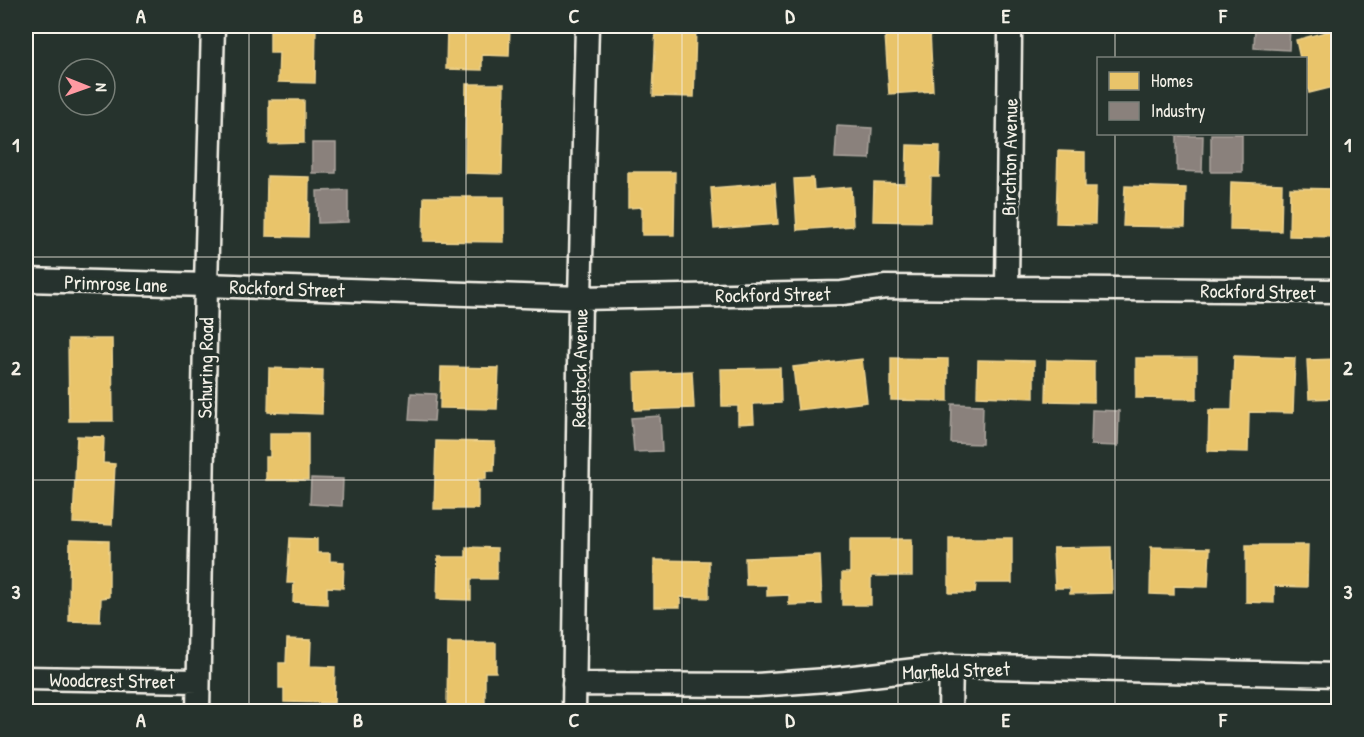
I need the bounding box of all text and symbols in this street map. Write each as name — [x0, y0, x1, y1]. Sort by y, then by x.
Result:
text: A — [136, 2, 146, 29]
text: B — [353, 2, 363, 29]
text: C — [569, 2, 580, 29]
text: D — [785, 2, 795, 29]
text: E — [1002, 2, 1011, 29]
text: F — [1218, 2, 1228, 29]
north arrow — [57, 57, 117, 117]
legend — [1097, 57, 1307, 135]
text: Homes — [1151, 68, 1193, 93]
text: N — [91, 83, 113, 92]
street label: Birchton Avenue — [994, 98, 1024, 216]
text: Industry — [1151, 98, 1206, 123]
text: 1 — [12, 131, 20, 158]
text: 1 — [1344, 131, 1352, 158]
street label: Primrose Lane — [64, 268, 168, 298]
street label: Rockford Street — [229, 272, 346, 304]
street label: Rockford Street — [1200, 276, 1317, 306]
street label: Rockford Street — [715, 279, 832, 309]
street label: Redstock Avenue — [564, 308, 594, 428]
street label: Schuring Road — [191, 317, 219, 419]
text: 2 — [11, 354, 21, 381]
text: 2 — [1343, 354, 1353, 381]
text: 3 — [12, 578, 21, 605]
text: 3 — [1344, 578, 1353, 605]
street label: Marfield Street — [902, 655, 1011, 685]
street label: Woodcrest Street — [49, 665, 176, 695]
text: A — [136, 706, 146, 733]
text: B — [353, 706, 363, 733]
text: C — [569, 706, 580, 733]
text: D — [785, 706, 795, 733]
text: E — [1002, 706, 1011, 733]
text: F — [1218, 706, 1228, 733]

